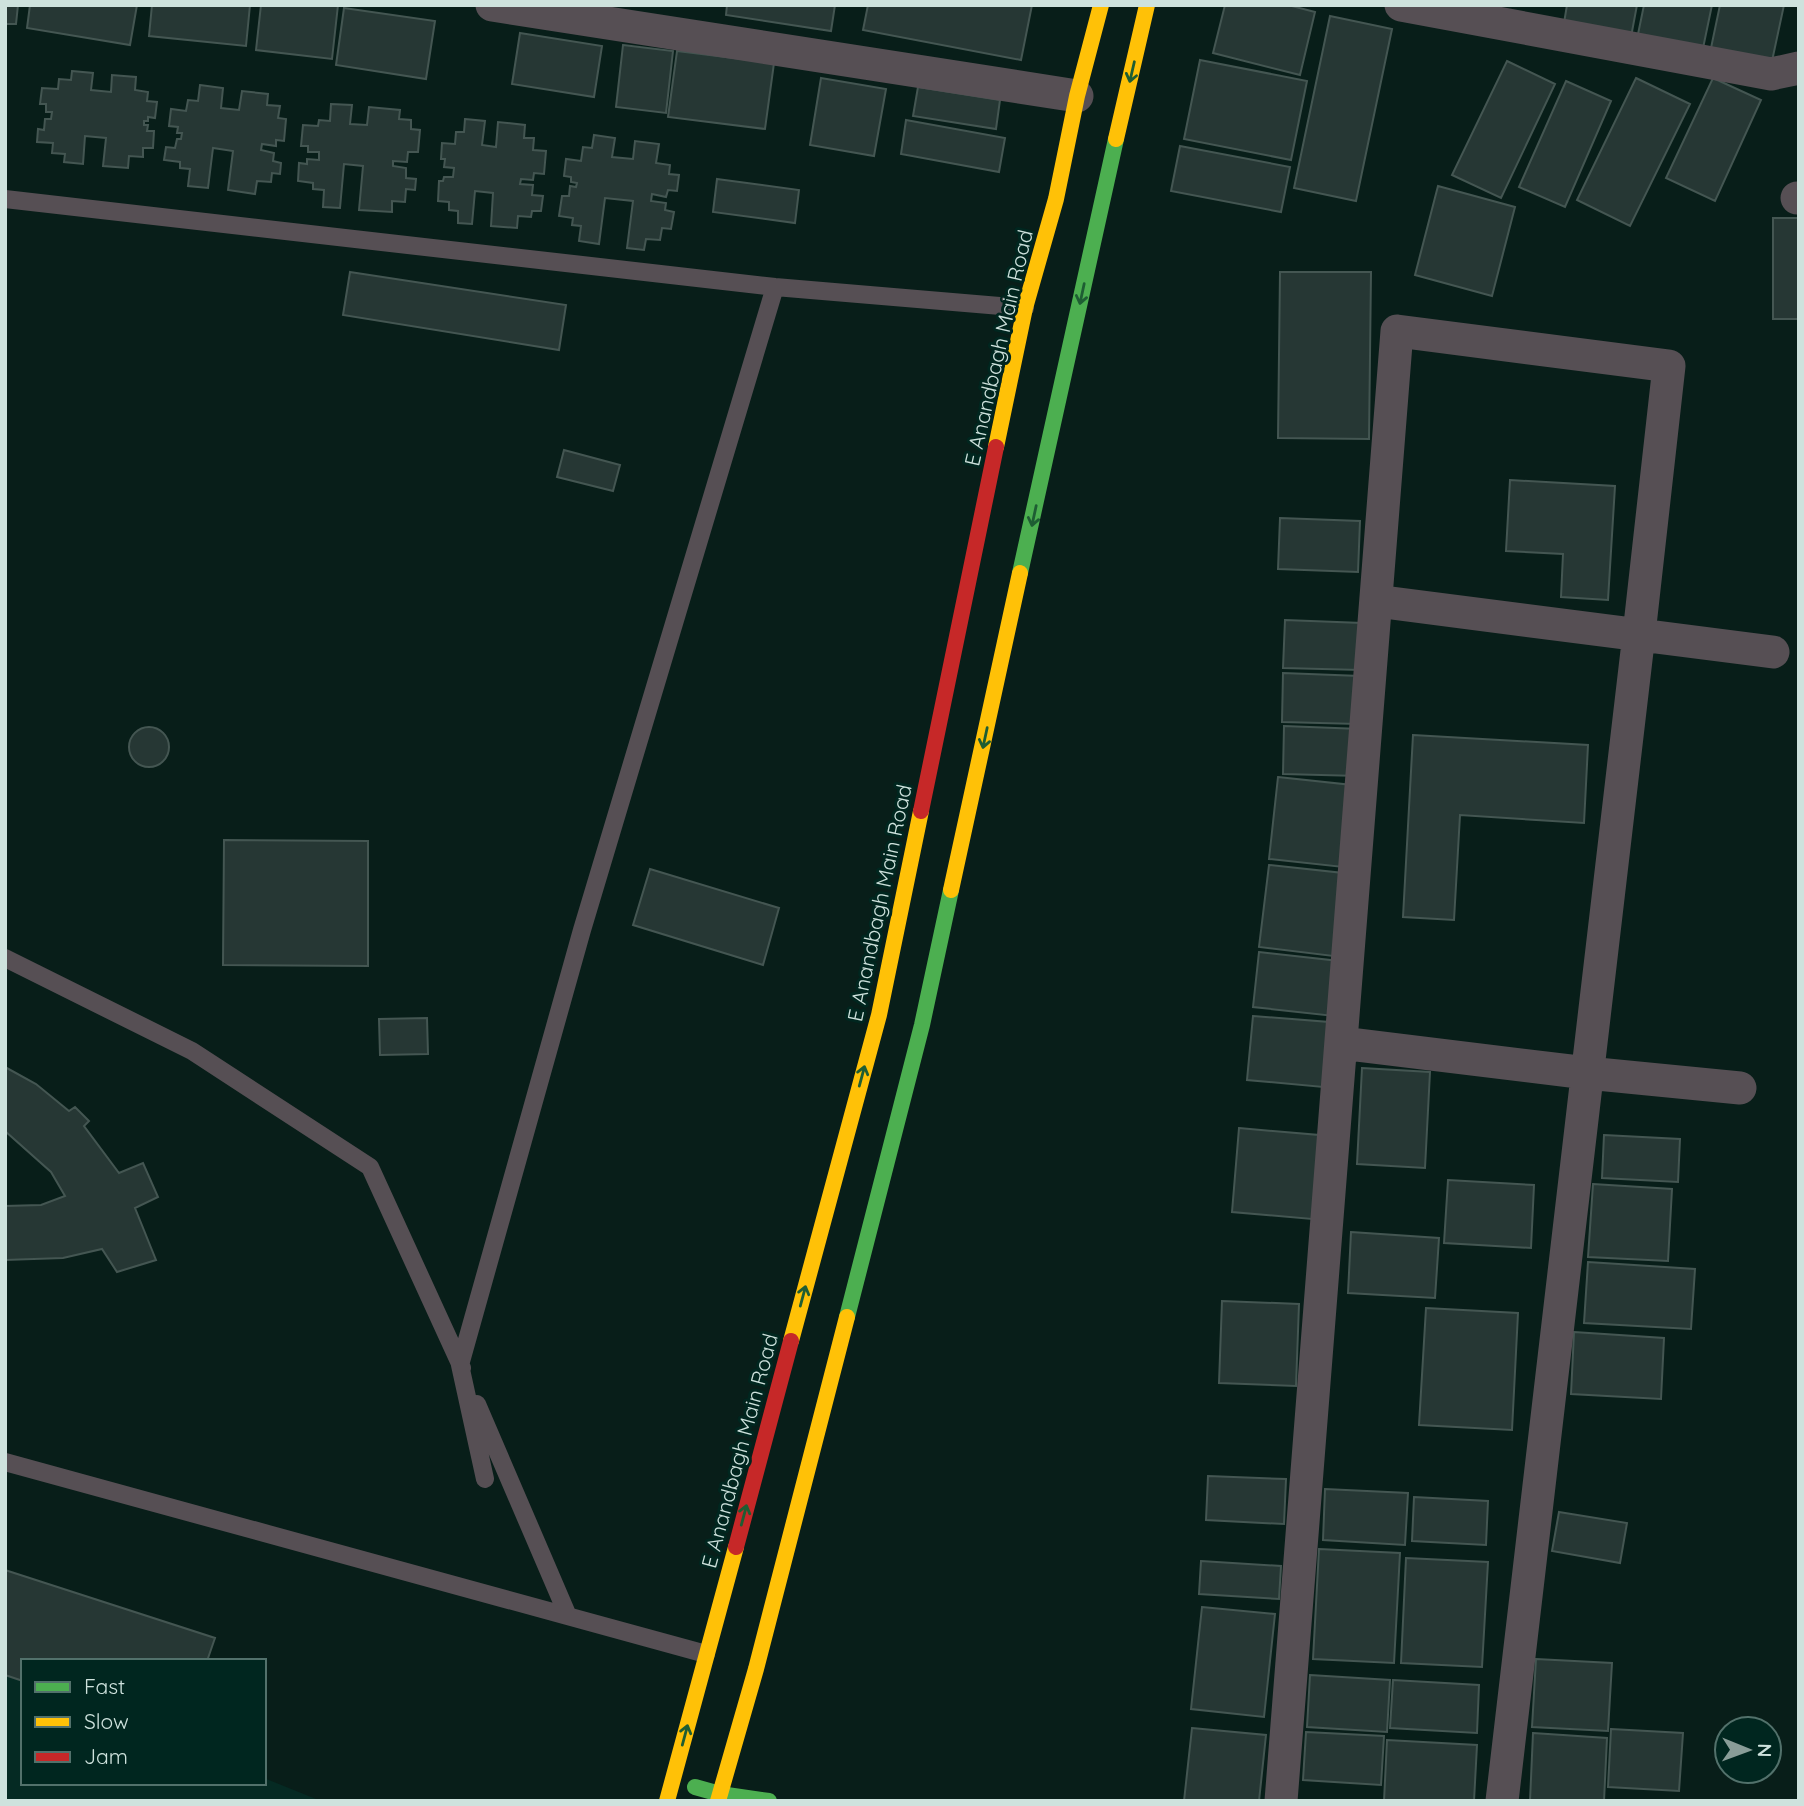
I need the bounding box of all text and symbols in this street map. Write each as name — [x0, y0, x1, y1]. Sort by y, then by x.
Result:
one-way arrow — [1125, 60, 1139, 83]
street label: E Anandbagh Main Road — [958, 227, 1038, 468]
one-way arrow — [1075, 282, 1089, 305]
one-way arrow — [1026, 504, 1040, 527]
one-way arrow — [977, 726, 991, 749]
street label: E Anandbagh Main Road — [841, 782, 917, 1024]
one-way arrow — [857, 1065, 870, 1087]
one-way arrow — [797, 1285, 810, 1307]
street label: E Anandbagh Main Road — [695, 1331, 783, 1571]
one-way arrow — [738, 1504, 751, 1527]
legend — [21, 1659, 266, 1785]
text: Fast — [84, 1673, 125, 1699]
text: Slow — [84, 1708, 129, 1734]
north arrow — [1713, 1715, 1783, 1785]
one-way arrow — [679, 1724, 692, 1747]
text: Jam — [84, 1743, 128, 1769]
text: N — [1753, 1743, 1777, 1757]

